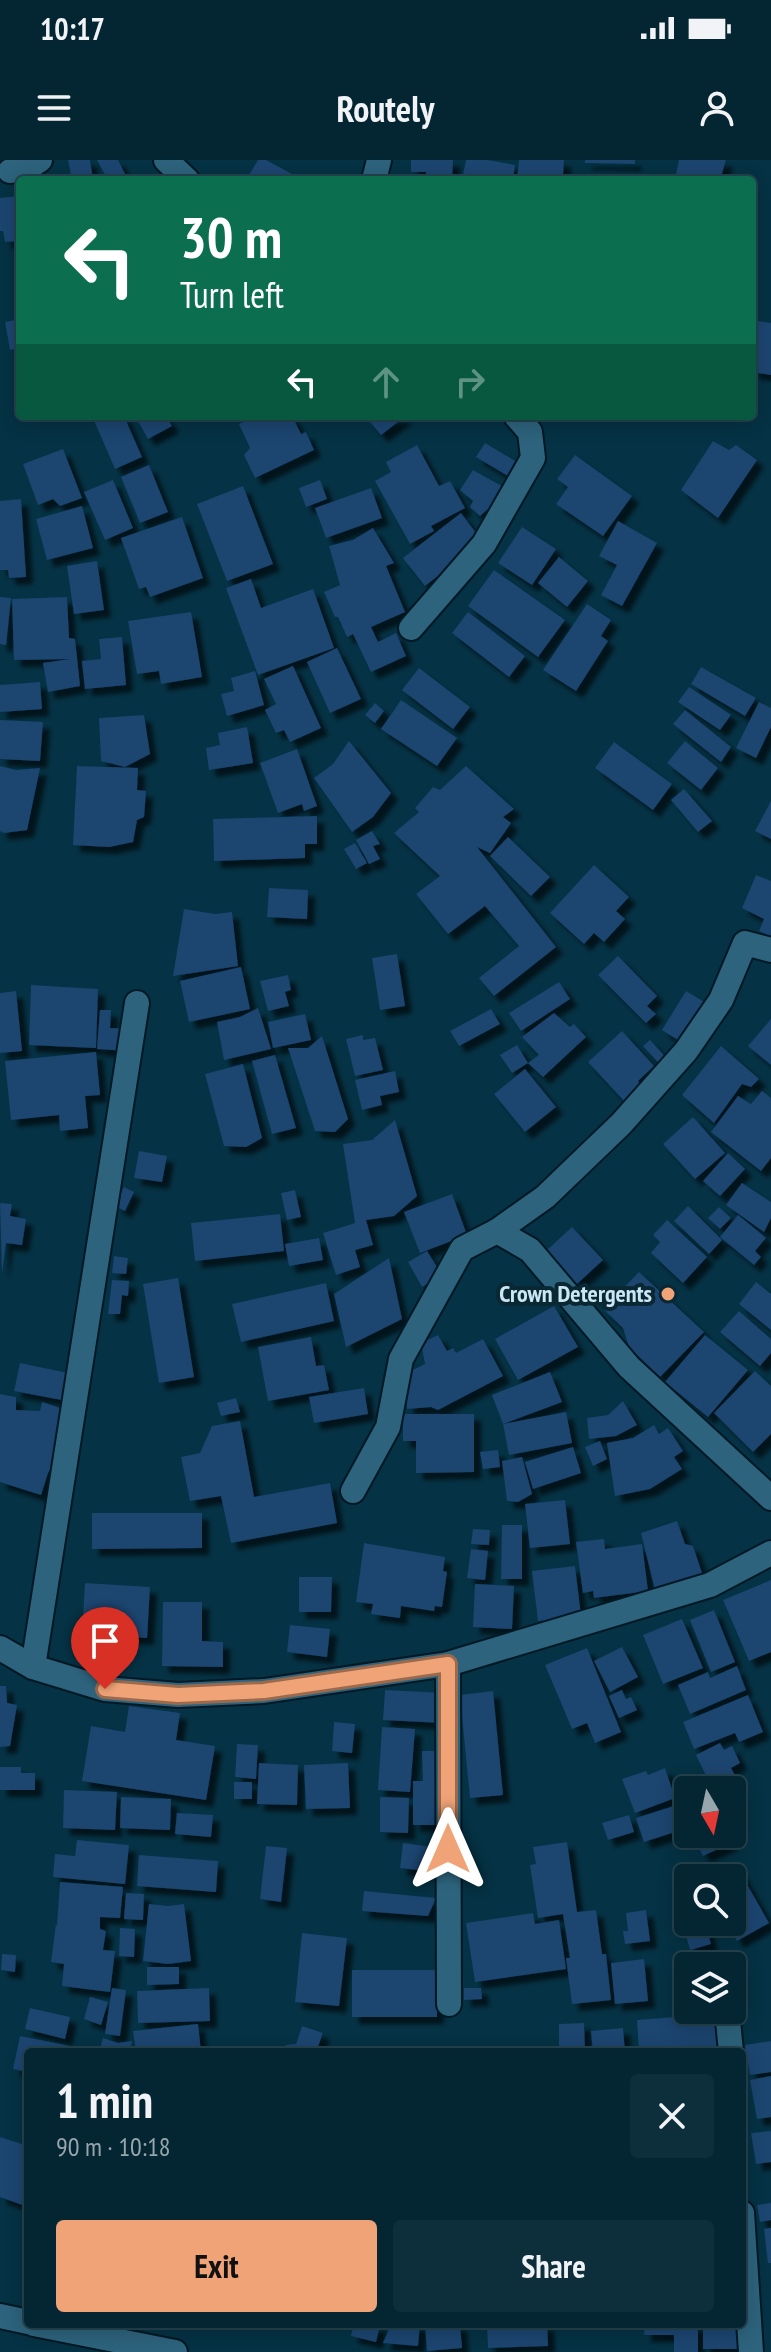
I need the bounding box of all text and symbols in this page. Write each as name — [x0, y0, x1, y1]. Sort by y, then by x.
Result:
text: 10:17 — [40, 9, 105, 48]
text: Routely — [337, 85, 434, 132]
icon: menu — [32, 86, 76, 130]
icon: person — [695, 86, 739, 130]
text: 30 m — [180, 201, 282, 273]
icon: left — [48, 208, 152, 312]
text: Turn left — [180, 271, 284, 318]
icon: left — [280, 360, 324, 404]
icon: ahead — [364, 360, 408, 404]
icon: right — [448, 360, 492, 404]
place label: Crown Detergents — [499, 1278, 652, 1309]
marker: Crown Detergents — [659, 1285, 677, 1303]
pin — [71, 1607, 139, 1689]
icon: arrive — [83, 1619, 127, 1663]
north arrow — [674, 1776, 746, 1848]
map controls — [674, 1776, 746, 2024]
position arrow — [406, 1807, 490, 1891]
button: search — [674, 1864, 746, 1936]
button: layers — [674, 1952, 746, 2024]
text: 1 min — [56, 2069, 153, 2131]
button: close — [630, 2074, 714, 2158]
text: 90 m · 10:18 — [56, 2130, 171, 2163]
button: Exit — [56, 2220, 377, 2312]
button: Share — [393, 2220, 714, 2312]

